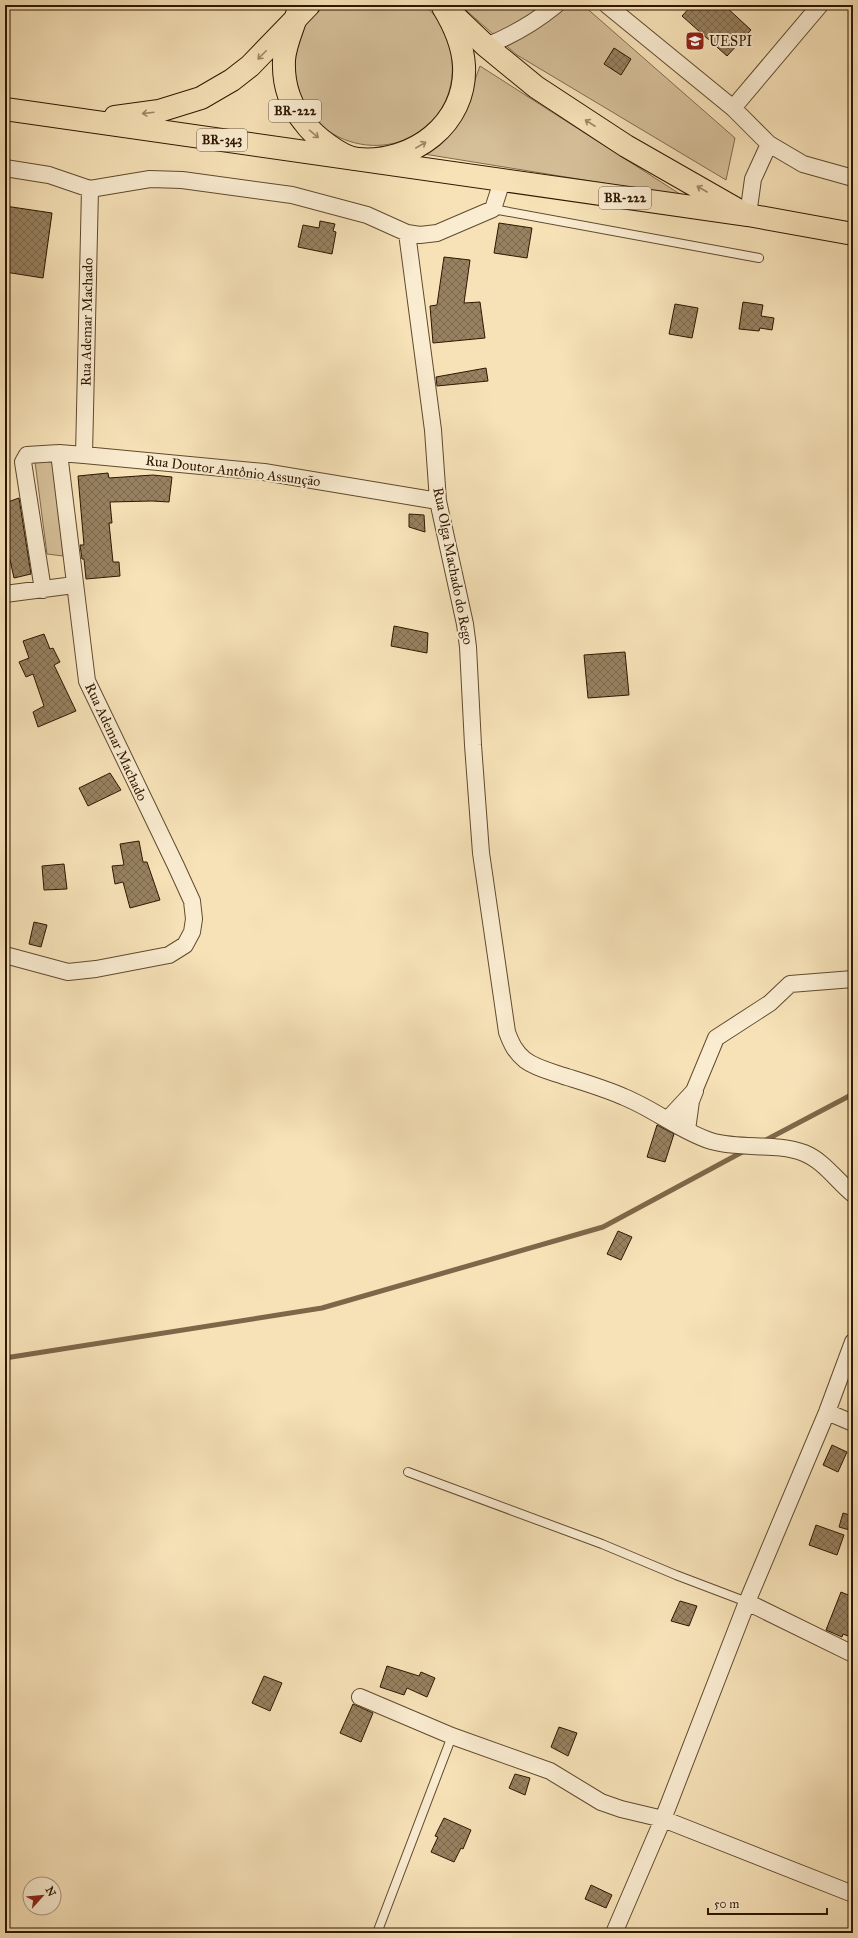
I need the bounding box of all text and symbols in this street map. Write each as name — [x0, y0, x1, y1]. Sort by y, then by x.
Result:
school or university icon: UESPI — [684, 30, 706, 52]
place label: UESPI — [709, 33, 752, 50]
one-way arrow — [257, 50, 267, 60]
road number: BR-222 — [269, 100, 321, 122]
one-way arrow — [142, 109, 155, 117]
one-way arrow — [584, 118, 596, 126]
road number: BR-343 — [197, 129, 247, 151]
one-way arrow — [309, 130, 319, 139]
one-way arrow — [415, 140, 427, 148]
one-way arrow — [696, 185, 708, 193]
road number: BR-222 — [599, 187, 651, 209]
street label: Rua Ademar Machado — [77, 258, 97, 386]
street label: Rua Doutor Antônio Assunção — [144, 452, 322, 490]
street label: Rua Olga Machado do Rego — [429, 486, 477, 646]
street label: Rua Ademar Machado — [81, 680, 151, 804]
north arrow — [22, 1876, 62, 1916]
text: N — [43, 1885, 59, 1899]
scale bar — [708, 1890, 827, 1916]
text: 50 m — [714, 1897, 739, 1911]

